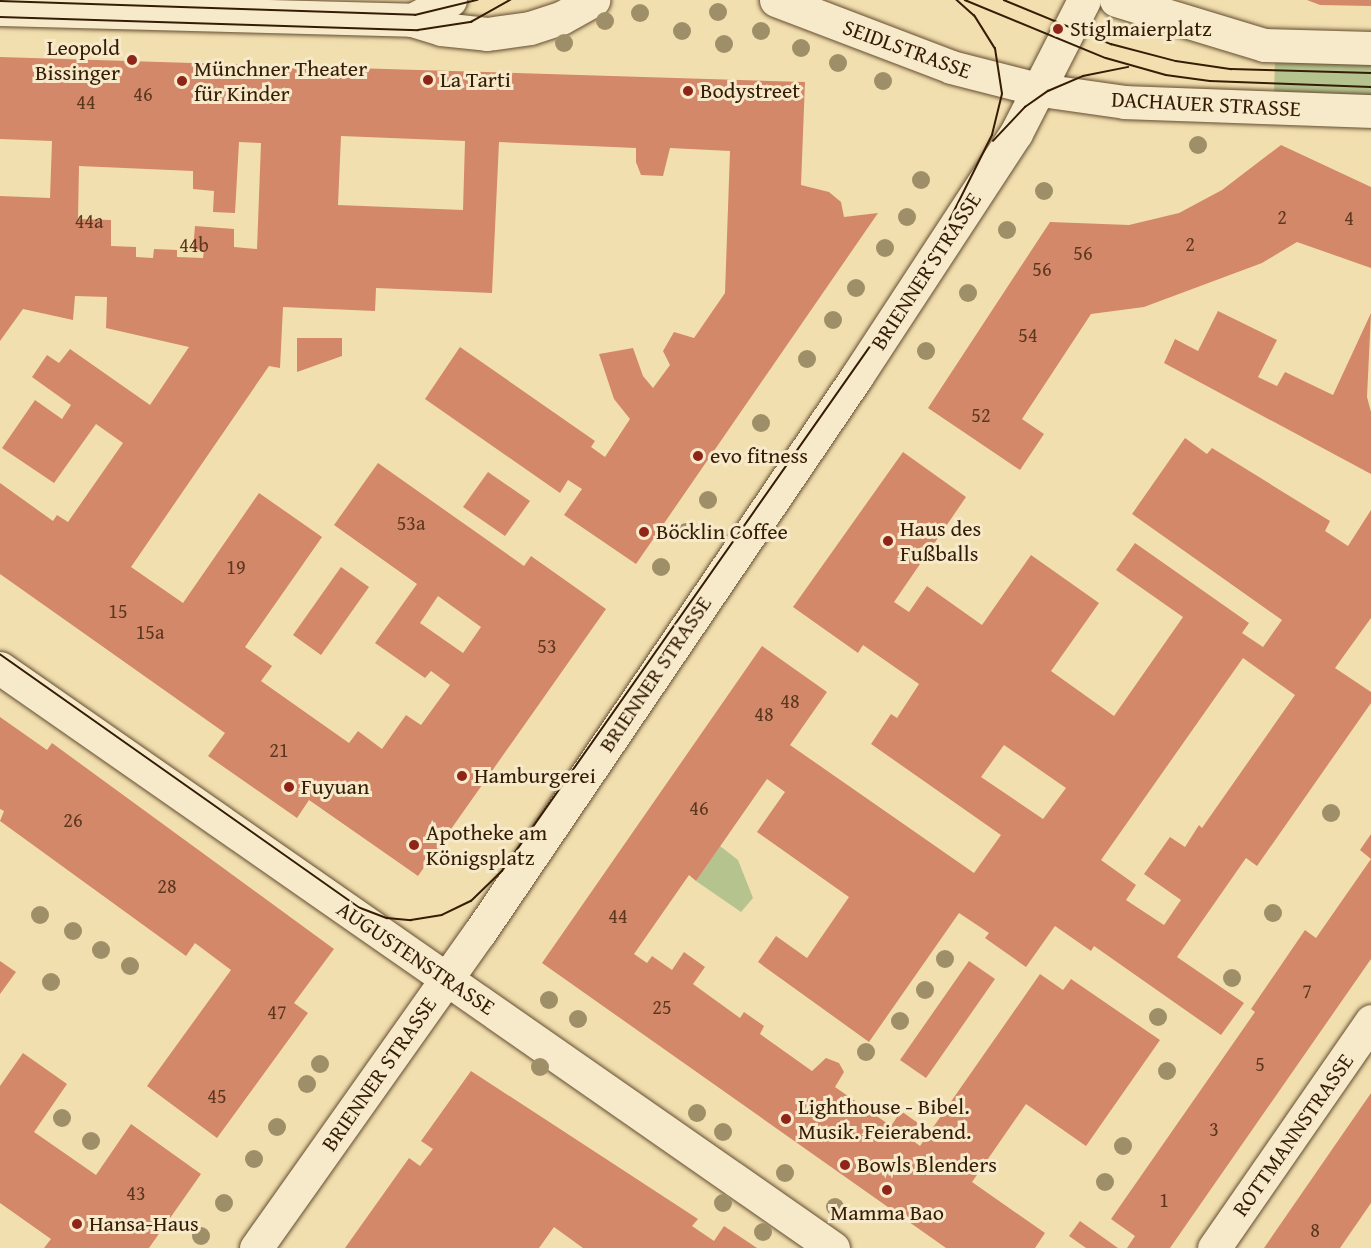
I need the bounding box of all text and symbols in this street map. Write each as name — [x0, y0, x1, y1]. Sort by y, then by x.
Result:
street label: SEIDLSTRASSE — [839, 14, 975, 84]
place label: Stiglmaierplatz — [1070, 16, 1212, 42]
marker: Stiglmaierplatz — [1051, 22, 1065, 36]
place label: Leopold Bissinger — [35, 34, 120, 86]
marker: Leopold Bissinger — [125, 53, 139, 67]
place label: Münchner Theater für Kinder — [194, 55, 367, 106]
place label: La Tarti — [440, 67, 511, 93]
marker: La Tarti — [421, 73, 435, 87]
marker: Münchner Theater für Kinder — [175, 74, 189, 88]
place label: Bodystreet — [700, 78, 800, 104]
house number: 46 — [133, 81, 153, 105]
marker: Bodystreet — [681, 84, 695, 98]
street label: DACHAUER STRASSE — [1111, 86, 1301, 122]
house number: 44 — [76, 89, 96, 113]
street label: BRIENNER STRASSE — [865, 187, 987, 355]
house number: 2 — [1277, 204, 1287, 228]
house number: 4 — [1344, 205, 1354, 229]
house number: 44a — [75, 208, 103, 232]
house number: 2 — [1185, 231, 1195, 255]
house number: 44b — [179, 232, 209, 256]
house number: 56 — [1073, 240, 1093, 264]
house number: 56 — [1032, 256, 1052, 280]
house number: 54 — [1018, 322, 1038, 346]
house number: 52 — [971, 402, 991, 426]
place label: evo fitness — [710, 443, 808, 469]
marker: evo fitness — [691, 449, 705, 463]
house number: 53a — [397, 510, 425, 534]
place label: Haus des Fußballs — [900, 515, 981, 566]
place label: Böcklin Coffee — [656, 519, 788, 545]
marker: Böcklin Coffee — [637, 525, 651, 539]
marker: Haus des Fußballs — [881, 534, 895, 548]
house number: 19 — [226, 554, 246, 578]
street label: BRIENNER STRASSE — [593, 591, 717, 757]
house number: 15 — [108, 598, 128, 622]
house number: 15a — [136, 619, 164, 643]
house number: 53 — [537, 633, 557, 657]
house number: 48 — [780, 688, 800, 712]
house number: 48 — [754, 701, 774, 725]
house number: 21 — [269, 737, 289, 761]
place label: Hamburgerei — [474, 763, 596, 789]
marker: Hamburgerei — [455, 769, 469, 783]
place label: Fuyuan — [301, 774, 369, 800]
marker: Fuyuan — [282, 780, 296, 794]
house number: 46 — [689, 795, 709, 819]
house number: 26 — [63, 807, 83, 831]
place label: Apotheke am Königsplatz — [426, 819, 547, 870]
marker: Apotheke am Königsplatz — [407, 838, 421, 852]
house number: 28 — [157, 873, 177, 897]
street label: AUGUSTENSTRASSE — [332, 895, 500, 1021]
house number: 44 — [608, 903, 628, 927]
house number: 7 — [1302, 978, 1312, 1002]
street label: BRIENNER STRASSE — [316, 992, 442, 1156]
house number: 25 — [652, 994, 672, 1018]
house number: 47 — [267, 999, 287, 1023]
street label: ROTTMANNSTRASSE — [1227, 1049, 1359, 1221]
house number: 5 — [1255, 1051, 1265, 1075]
house number: 45 — [207, 1083, 227, 1107]
place label: Lighthouse - Bibel. Musik. Feierabend. — [798, 1093, 971, 1144]
marker: Lighthouse - Bibel. Musik. Feierabend. — [779, 1112, 793, 1126]
house number: 3 — [1209, 1116, 1219, 1140]
place label: Bowls Blenders — [857, 1152, 997, 1178]
marker: Bowls Blenders — [838, 1158, 852, 1172]
house number: 43 — [126, 1180, 146, 1204]
marker: Mamma Bao — [880, 1183, 894, 1197]
house number: 1 — [1159, 1187, 1169, 1211]
place label: Mamma Bao — [830, 1200, 944, 1226]
place label: Hansa-Haus — [89, 1211, 199, 1237]
marker: Hansa-Haus — [70, 1217, 84, 1231]
house number: 8 — [1310, 1217, 1320, 1241]

